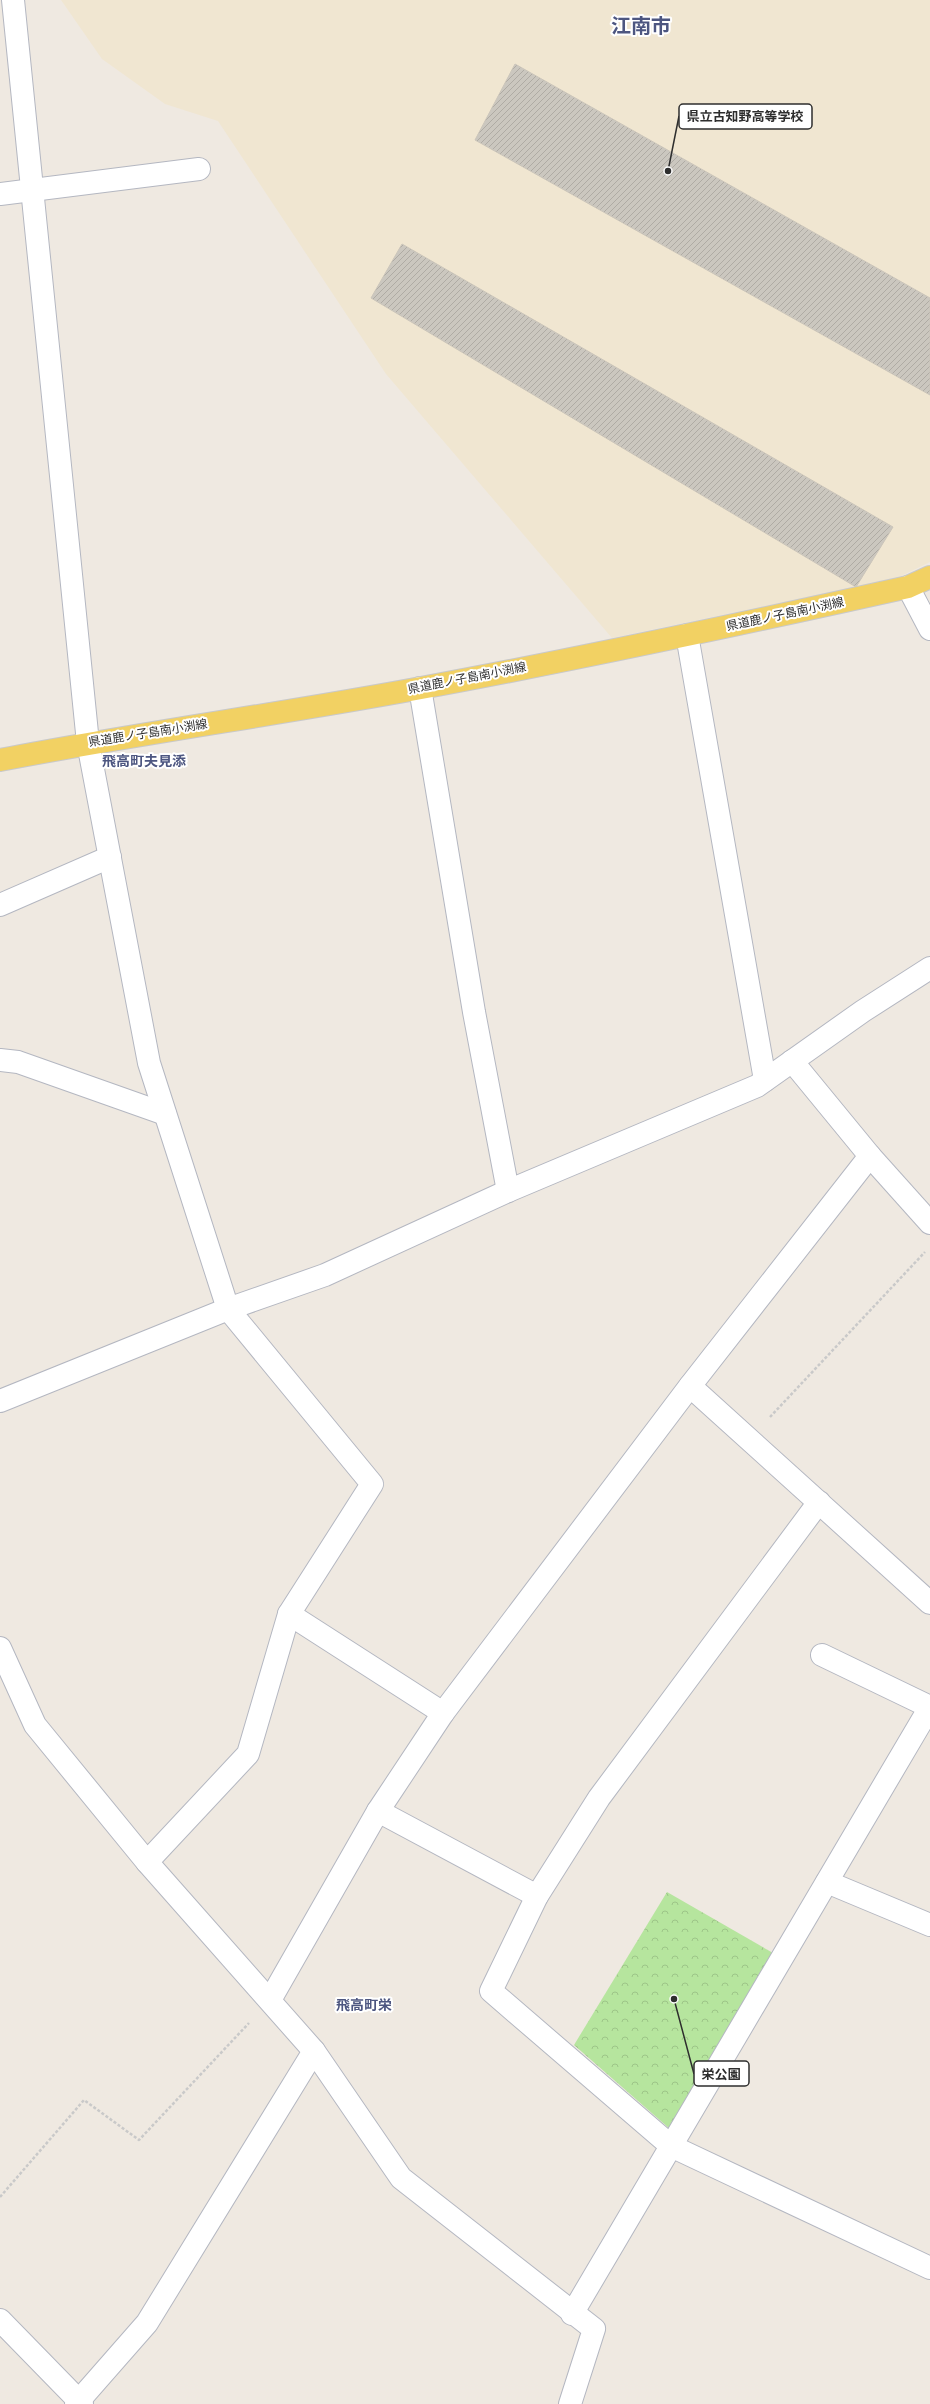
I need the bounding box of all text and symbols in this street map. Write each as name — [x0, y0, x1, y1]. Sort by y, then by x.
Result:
district label: 江南市 — [611, 13, 671, 39]
callout: 県立古知野高等学校 — [679, 104, 812, 129]
text: 県立古知野高等学校 — [686, 108, 804, 125]
street label: 県道鹿ノ子島南小渕線 — [725, 594, 845, 633]
street label: 県道鹿ノ子島南小渕線 — [407, 659, 527, 696]
street label: 県道鹿ノ子島南小渕線 — [87, 716, 208, 749]
district label: 飛高町夫見添 — [102, 752, 186, 770]
district label: 飛高町栄 — [336, 1996, 392, 2014]
callout: 栄公園 — [694, 2061, 749, 2086]
text: 栄公園 — [701, 2066, 741, 2083]

